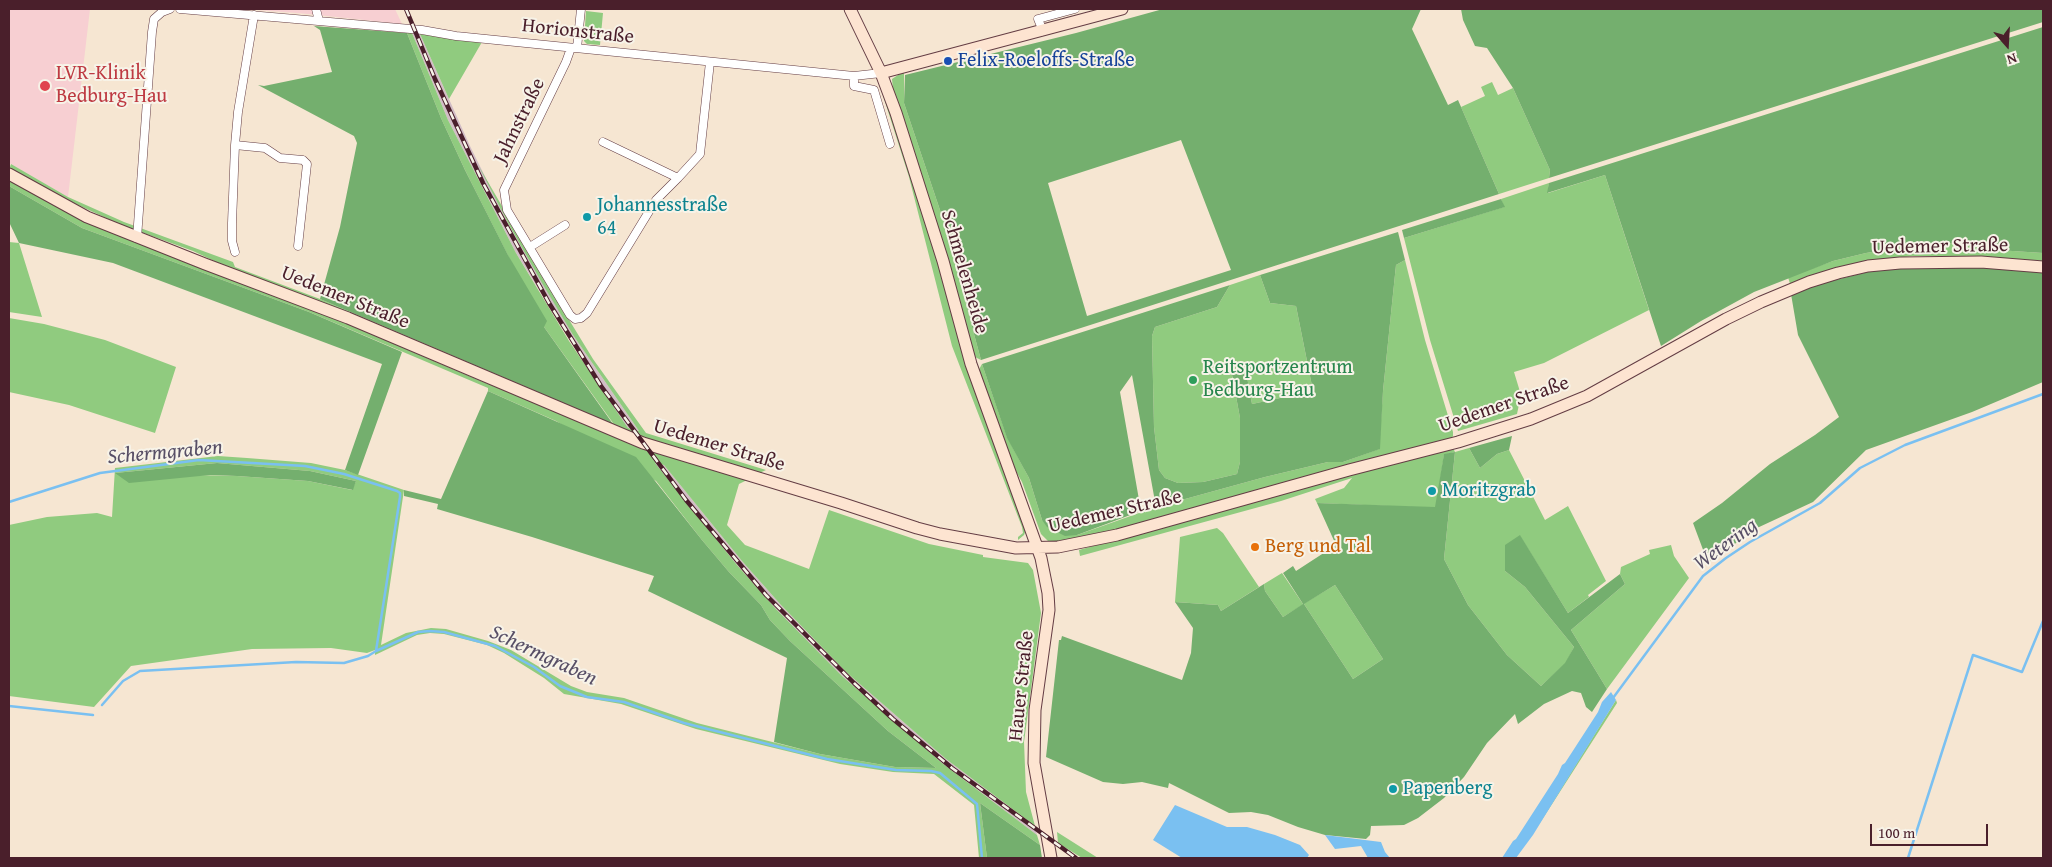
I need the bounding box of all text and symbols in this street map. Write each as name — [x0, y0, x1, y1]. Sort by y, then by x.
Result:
street label: Horionstraße — [521, 14, 635, 50]
north arrow — [1982, 20, 2032, 70]
text: N — [2004, 48, 2020, 70]
place label: Felix-Roeloffs-Straße — [958, 49, 1135, 73]
marker: Felix-Roeloffs-Straße — [942, 55, 954, 67]
place label: LVR-Klinik Bedburg-Hau — [56, 62, 167, 109]
street label: Jahnstraße — [489, 74, 551, 168]
marker: LVR-Klinik Bedburg-Hau — [38, 79, 52, 93]
place label: Johannesstraße 64 — [597, 194, 728, 241]
street label: Schmelenheide — [935, 207, 993, 337]
marker: Johannesstraße 64 — [581, 211, 593, 223]
street label: Uedemer Straße — [1872, 234, 2008, 260]
street label: Uedemer Straße — [277, 261, 413, 335]
place label: Reitsportzentrum Bedburg-Hau — [1203, 356, 1353, 403]
street label: Uedemer Straße — [1436, 371, 1572, 439]
marker: Reitsportzentrum Bedburg-Hau — [1187, 374, 1199, 386]
street label: Uedemer Straße — [650, 415, 788, 477]
water label: Schermgraben — [106, 435, 224, 471]
place label: Moritzgrab — [1442, 479, 1536, 503]
street label: Uedemer Straße — [1046, 485, 1184, 539]
marker: Moritzgrab — [1426, 485, 1438, 497]
water label: Wetering — [1689, 513, 1763, 577]
place label: Berg und Tal — [1265, 535, 1371, 559]
marker: Berg und Tal — [1249, 541, 1261, 553]
water label: Schermgraben — [485, 620, 601, 692]
street label: Hauer Straße — [1004, 630, 1040, 742]
place label: Papenberg — [1403, 777, 1493, 801]
marker: Papenberg — [1387, 783, 1399, 795]
scale bar — [1872, 814, 1990, 846]
text: 100 m — [1878, 822, 1915, 843]

